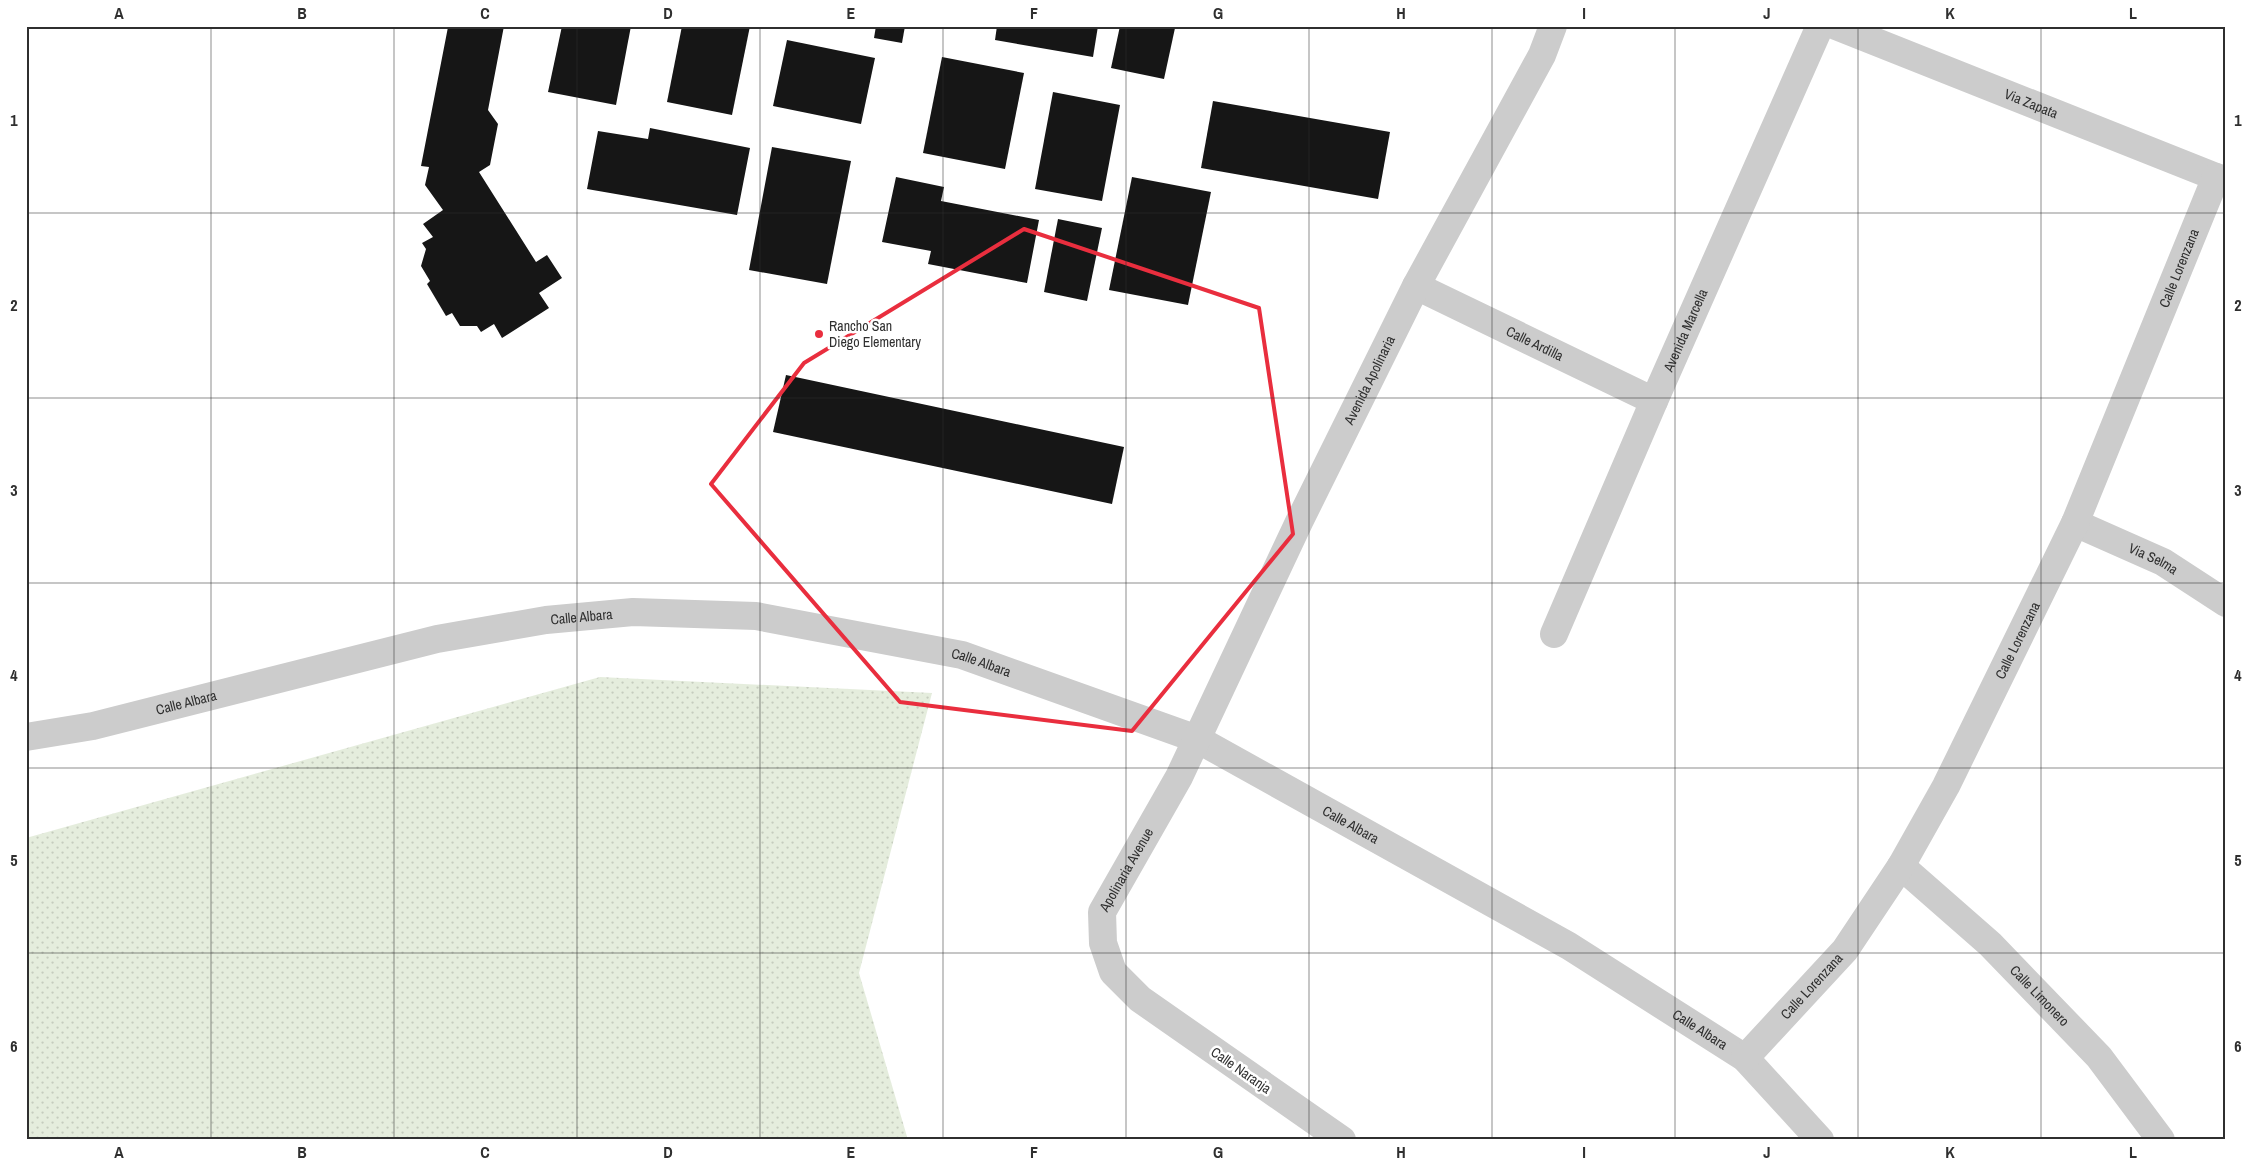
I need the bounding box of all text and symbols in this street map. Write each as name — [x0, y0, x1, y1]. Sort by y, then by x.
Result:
text: A — [114, 2, 124, 24]
text: B — [297, 2, 307, 24]
text: C — [480, 2, 490, 24]
text: D — [663, 2, 673, 24]
text: E — [847, 2, 856, 24]
text: F — [1030, 2, 1038, 24]
text: G — [1213, 2, 1223, 24]
text: H — [1396, 2, 1406, 24]
text: I — [1582, 2, 1586, 24]
text: J — [1763, 2, 1771, 24]
text: K — [1945, 2, 1955, 24]
text: L — [2129, 2, 2137, 24]
street label: Via Zapata — [2002, 85, 2061, 122]
text: 1 — [10, 109, 18, 131]
text: 1 — [2234, 109, 2242, 131]
street label: Calle Lorenzana — [2155, 225, 2203, 310]
street label: Avenida Marcella — [1659, 285, 1712, 375]
text: 2 — [10, 294, 18, 316]
text: 2 — [2234, 294, 2242, 316]
place label: Rancho San Diego Elementary — [829, 317, 921, 351]
street label: Calle Ardilla — [1503, 322, 1567, 365]
marker: Rancho San Diego Elementary — [813, 328, 825, 340]
street label: Avenida Apolinaria — [1339, 332, 1399, 428]
text: 3 — [10, 479, 18, 501]
text: 3 — [2234, 479, 2242, 501]
street label: Via Selma — [2126, 539, 2182, 579]
street label: Calle Lorenzana — [1991, 598, 2044, 682]
street label: Calle Albara — [550, 605, 614, 629]
street label: Calle Albara — [950, 644, 1014, 681]
text: 4 — [10, 664, 18, 686]
text: 4 — [2234, 664, 2242, 686]
street label: Calle Albara — [154, 686, 219, 719]
street label: Calle Albara — [1319, 802, 1383, 848]
street label: Apolinaria Avenue — [1095, 824, 1157, 916]
text: 5 — [10, 849, 18, 871]
text: 5 — [2234, 849, 2242, 871]
street label: Calle Lorenzana — [1777, 949, 1847, 1023]
street label: Calle Limonero — [2006, 961, 2073, 1030]
street label: Calle Albara — [1669, 1005, 1731, 1054]
text: 6 — [10, 1035, 18, 1057]
text: 6 — [2234, 1035, 2242, 1057]
street label: Calle Naranja — [1207, 1043, 1275, 1098]
text: A — [114, 1141, 124, 1163]
text: B — [297, 1141, 307, 1163]
text: C — [480, 1141, 490, 1163]
text: D — [663, 1141, 673, 1163]
text: E — [847, 1141, 856, 1163]
text: F — [1030, 1141, 1038, 1163]
text: G — [1213, 1141, 1223, 1163]
text: H — [1396, 1141, 1406, 1163]
text: I — [1582, 1141, 1586, 1163]
text: J — [1763, 1141, 1771, 1163]
text: K — [1945, 1141, 1955, 1163]
text: L — [2129, 1141, 2137, 1163]

